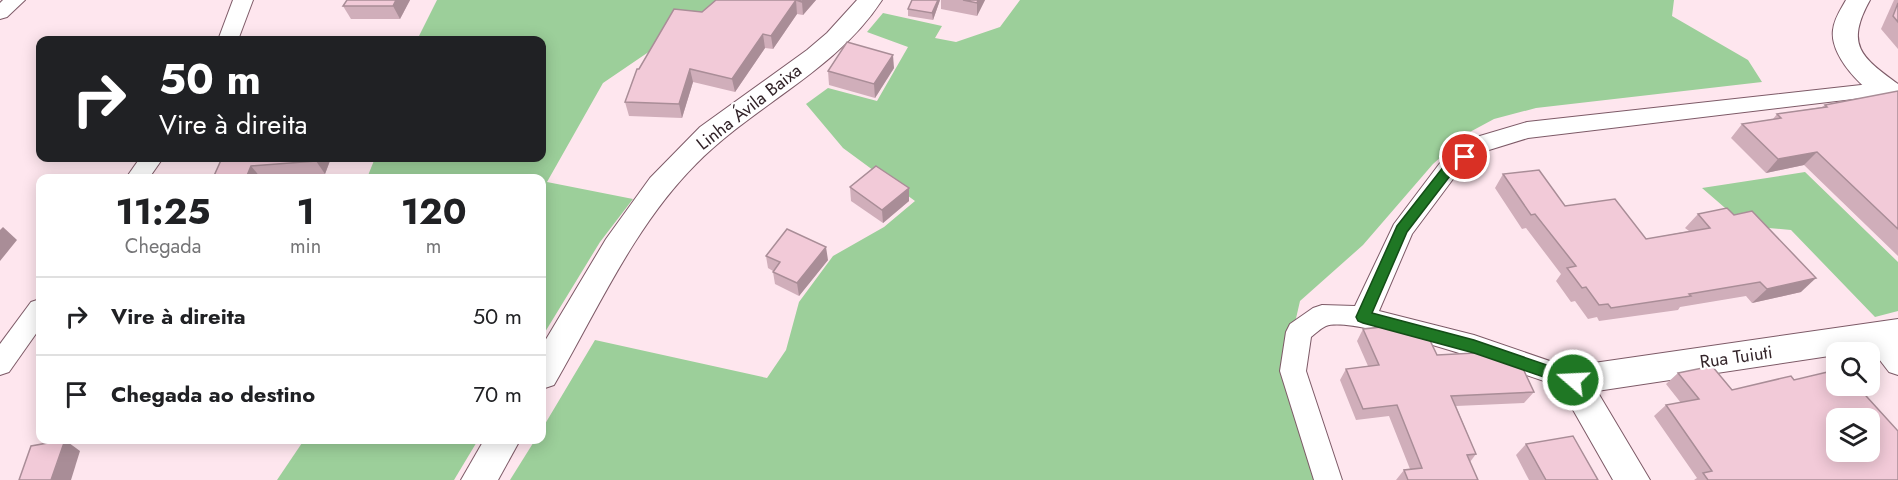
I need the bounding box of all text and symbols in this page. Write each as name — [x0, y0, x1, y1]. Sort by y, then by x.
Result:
text: 50 m — [159, 49, 261, 110]
street label: Linha Ávila Baixa — [691, 58, 807, 156]
icon: right — [60, 60, 138, 138]
text: Vire à direita — [159, 105, 308, 144]
pin — [1439, 131, 1490, 182]
icon: arrive — [1448, 140, 1481, 173]
text: 11:25 — [115, 185, 211, 237]
text: 1 — [296, 185, 315, 237]
text: 120 — [401, 185, 467, 237]
text: Chegada — [125, 232, 201, 261]
text: min — [290, 232, 321, 261]
text: m — [426, 232, 441, 261]
icon: right — [60, 300, 93, 333]
text: Vire à direita — [111, 300, 246, 332]
text: 50 m — [473, 300, 522, 332]
street label: Rua Tuiuti — [1698, 339, 1774, 375]
map controls — [1826, 342, 1880, 462]
button: search — [1826, 342, 1880, 396]
position arrow — [1541, 348, 1605, 412]
icon: arrive — [60, 378, 93, 411]
text: Chegada ao destino — [111, 378, 315, 410]
text: 70 m — [473, 378, 522, 410]
button: layers — [1826, 408, 1880, 462]

